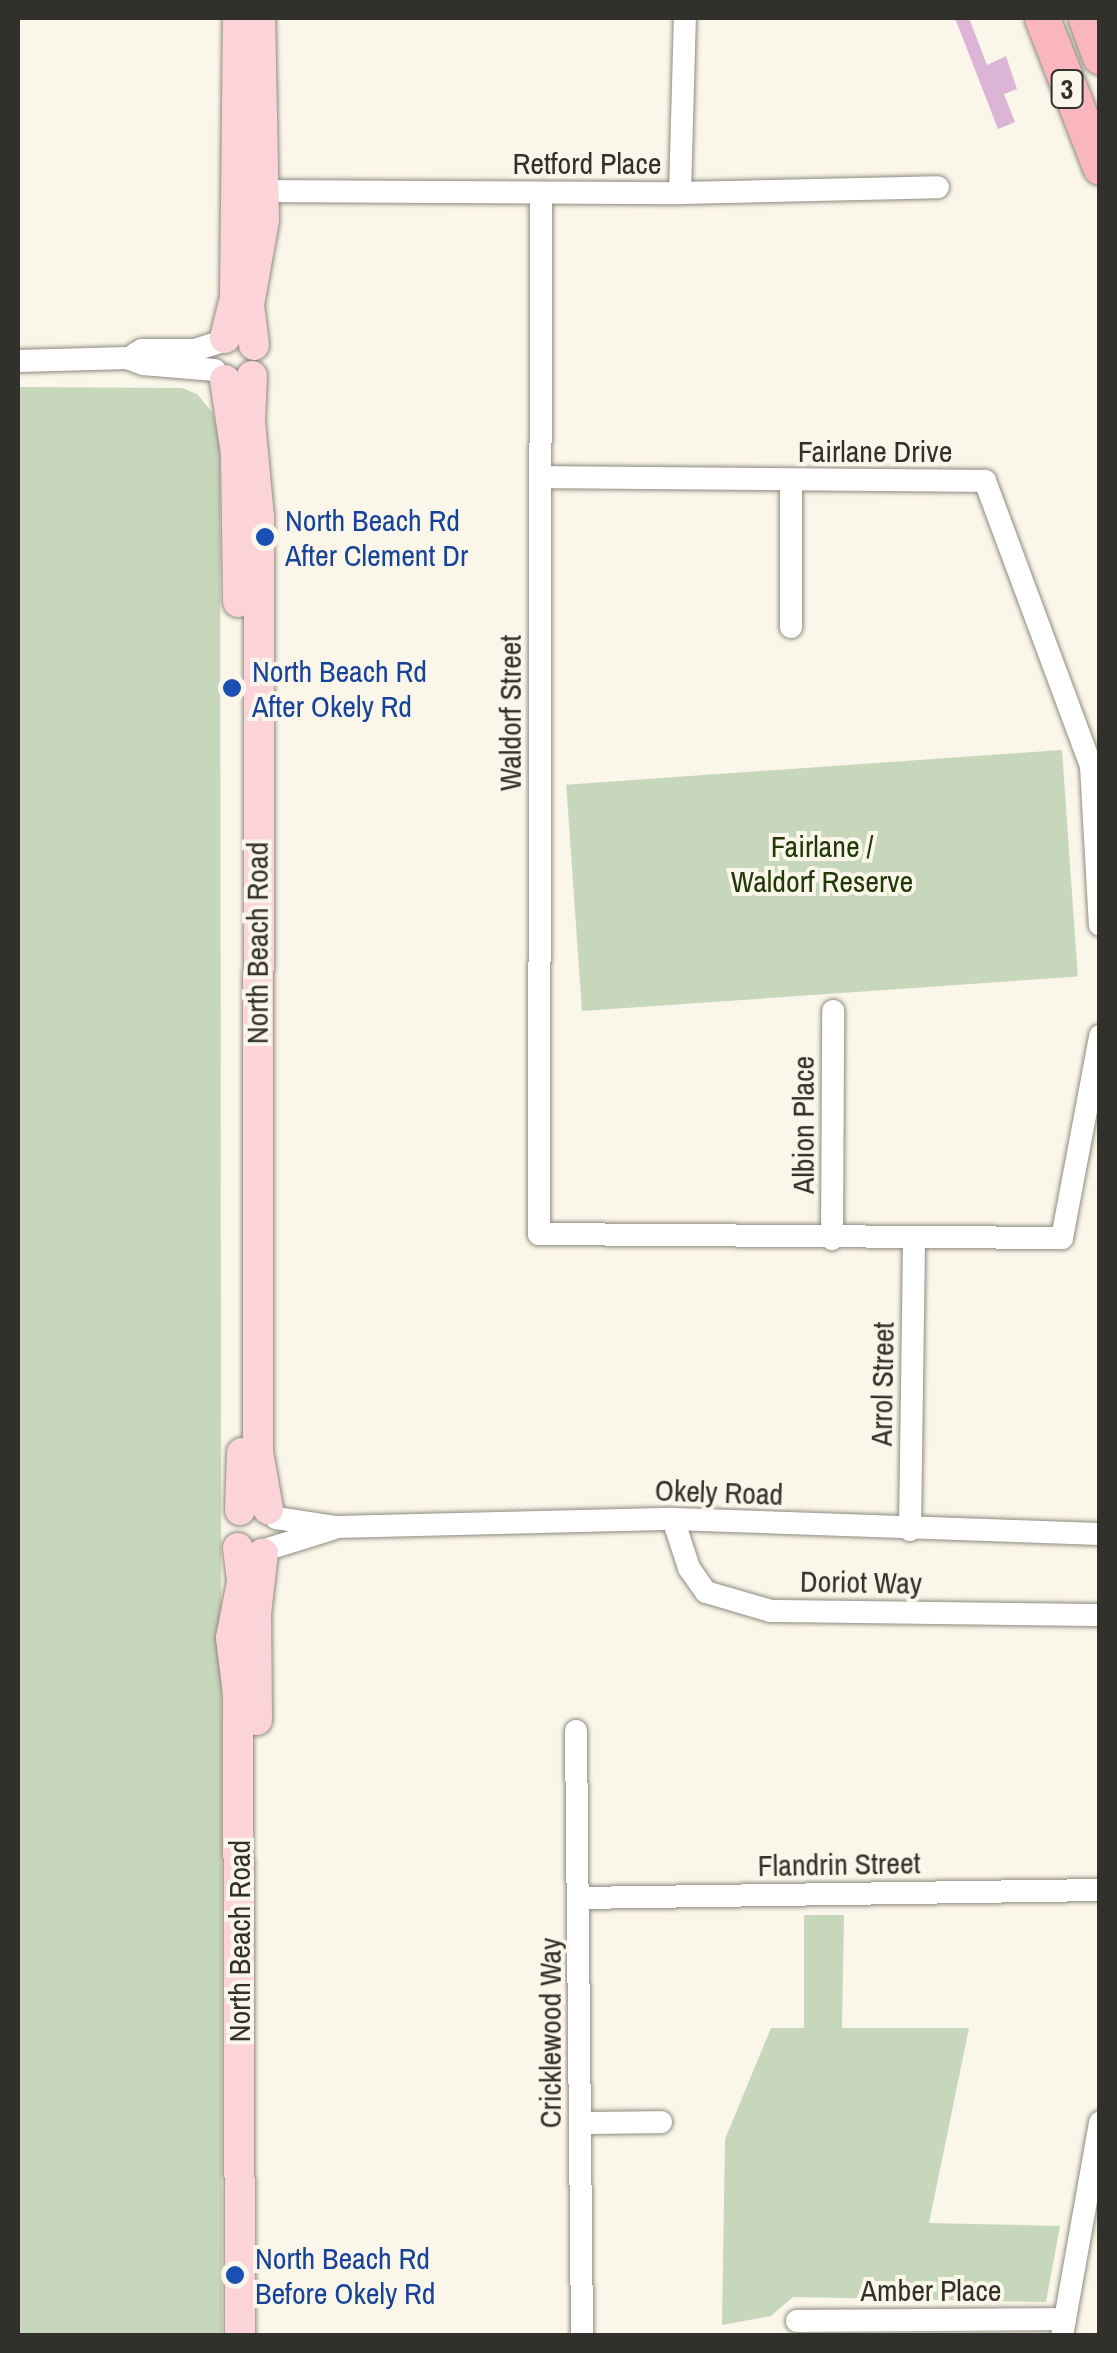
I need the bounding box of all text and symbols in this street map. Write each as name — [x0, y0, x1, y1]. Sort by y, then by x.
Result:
road number: 3 — [1050, 66, 1084, 112]
street label: Retford Place — [512, 145, 662, 181]
street label: Fairlane Drive — [798, 433, 952, 469]
place label: North Beach Rd After Clement Dr — [285, 502, 468, 572]
marker: North Beach Rd After Clement Dr — [254, 526, 276, 548]
street label: Waldorf Street — [492, 635, 528, 791]
place label: North Beach Rd After Okely Rd — [252, 653, 427, 724]
marker: North Beach Rd After Okely Rd — [221, 677, 243, 699]
park label: Fairlane / Waldorf Reserve — [731, 828, 913, 898]
street label: North Beach Road — [239, 842, 275, 1044]
street label: Albion Place — [785, 1056, 821, 1194]
street label: Arrol Street — [863, 1321, 901, 1447]
street label: Okely Road — [654, 1472, 784, 1512]
street label: Doriot Way — [800, 1563, 922, 1601]
street label: North Beach Road — [221, 1840, 257, 2042]
street label: Flandrin Street — [757, 1845, 921, 1883]
street label: Cricklewood Way — [532, 1938, 568, 2128]
place label: North Beach Rd Before Okely Rd — [255, 2240, 435, 2310]
marker: North Beach Rd Before Okely Rd — [224, 2264, 246, 2286]
street label: Amber Place — [861, 2272, 1001, 2308]

